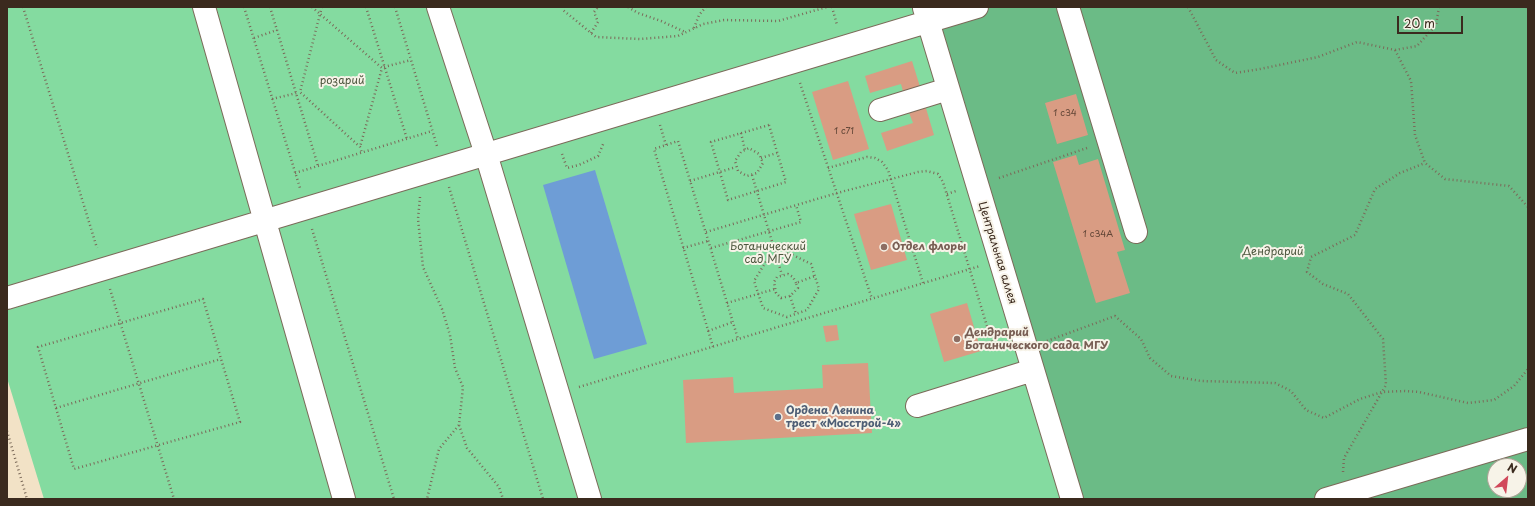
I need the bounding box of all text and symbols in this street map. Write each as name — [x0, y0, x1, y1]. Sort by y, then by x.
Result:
scale bar — [1399, 8, 1465, 34]
text: 20 m — [1404, 14, 1435, 32]
park label: розарий — [320, 74, 364, 88]
house number: 1 с34 — [1053, 109, 1077, 119]
house number: 1 с71 — [834, 127, 854, 137]
street label: Центральная аллея — [975, 200, 1019, 306]
house number: 1 с34А — [1083, 230, 1113, 240]
park label: Ботанический сад МГУ — [730, 240, 806, 266]
place label: Отдел флоры — [892, 240, 966, 254]
marker: Отдел флоры — [879, 242, 889, 252]
park label: Дендрарий — [1243, 245, 1303, 259]
place label: Дендрарий Ботанического сада МГУ — [965, 326, 1108, 352]
marker: Дендрарий Ботанического сада МГУ — [952, 334, 962, 344]
place label: Ордена Ленина трест «Мосстрой-4» — [786, 404, 901, 430]
marker: Ордена Ленина трест «Мосстрой-4» — [773, 412, 783, 422]
north arrow — [1487, 458, 1527, 498]
text: N — [1505, 458, 1520, 477]

